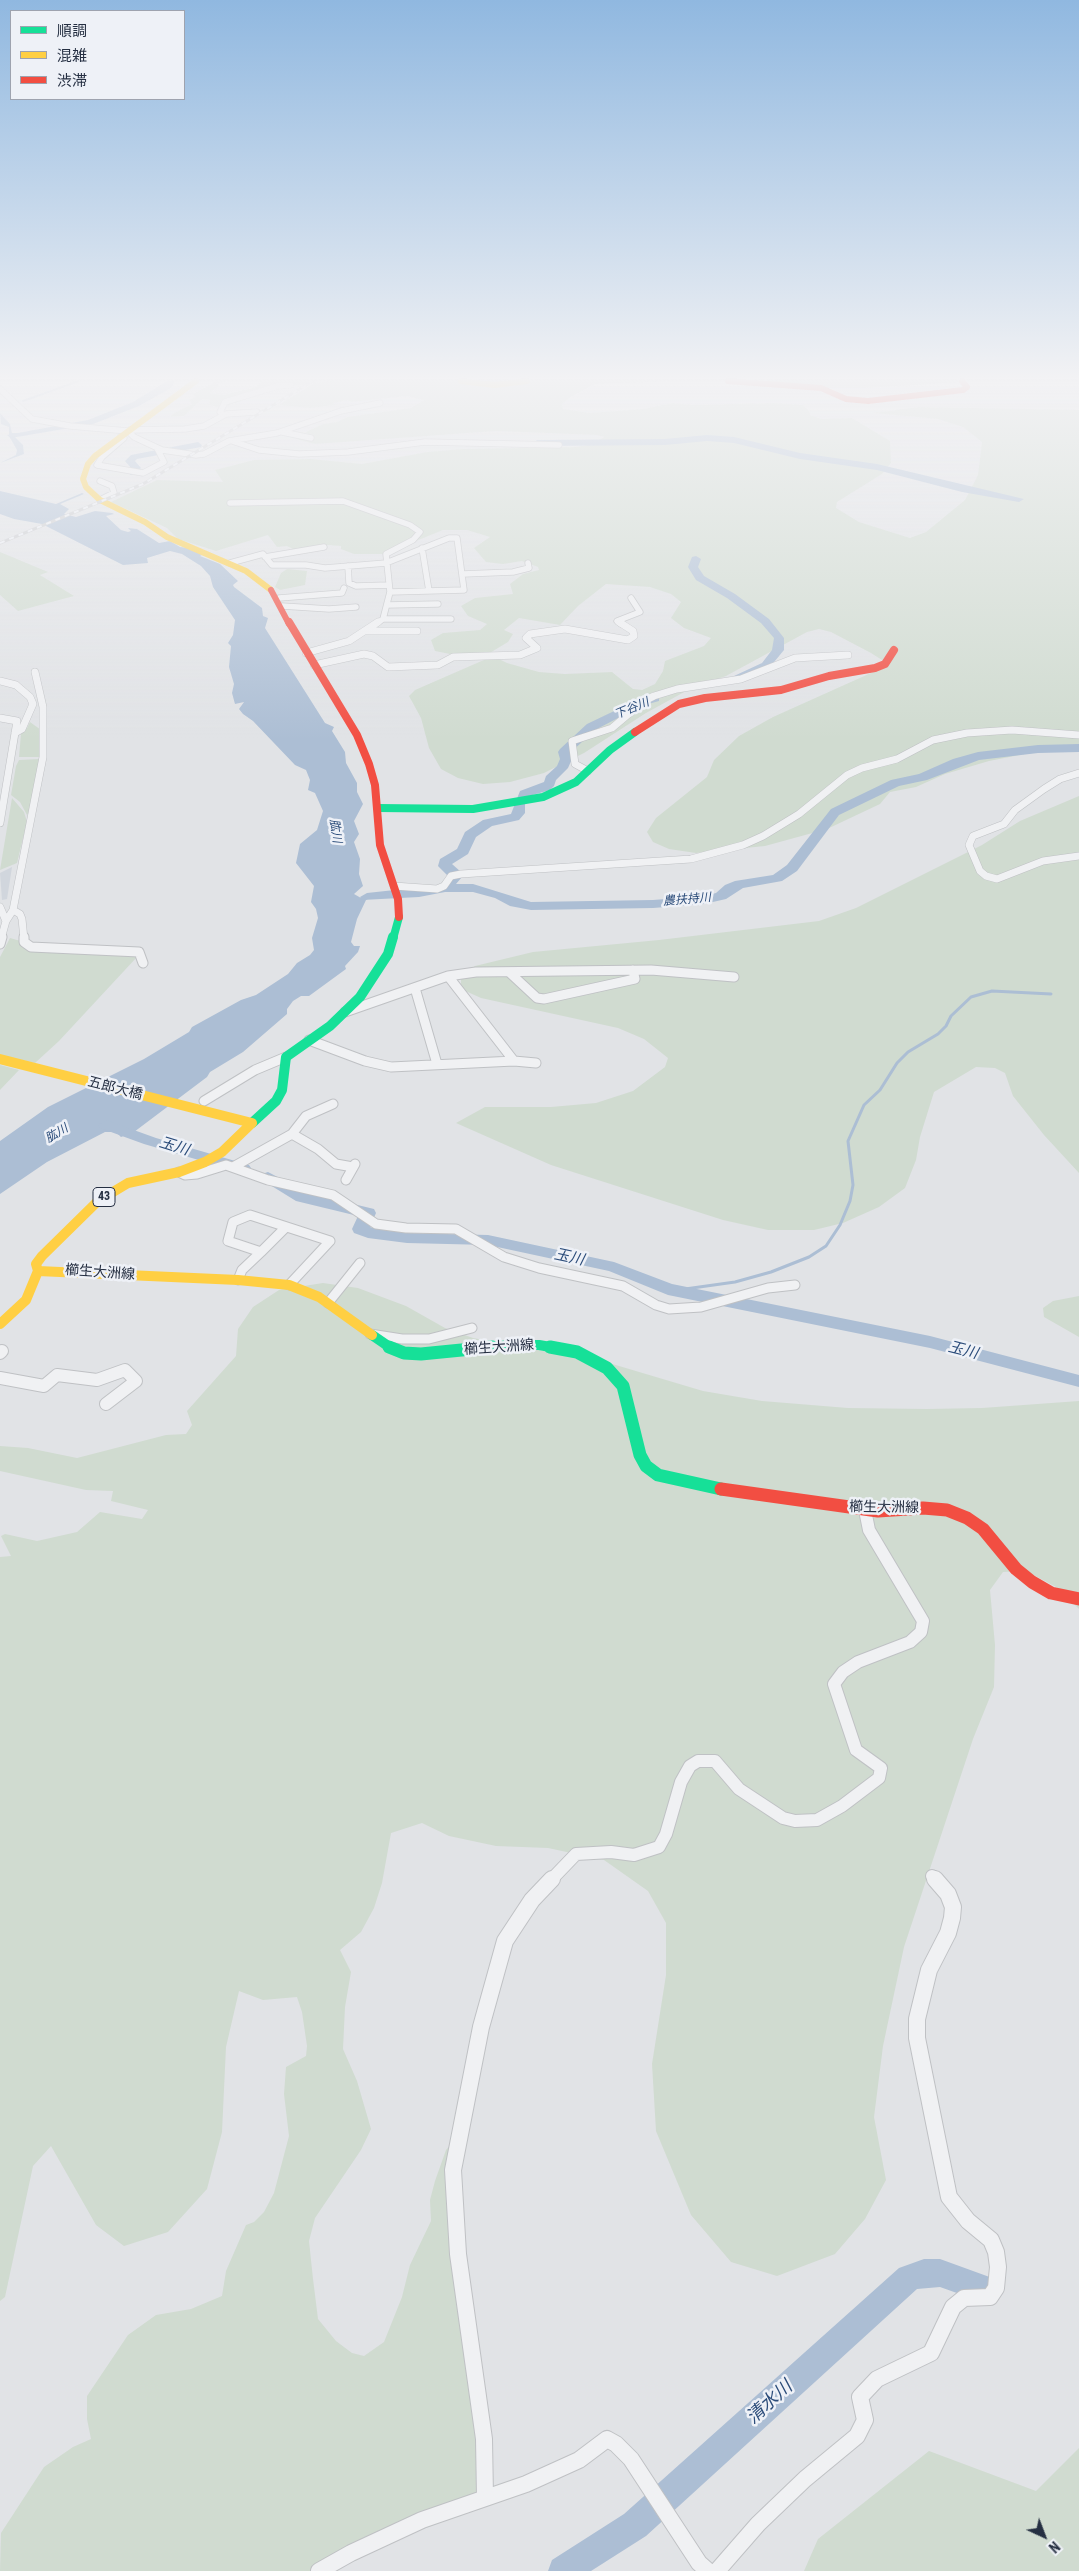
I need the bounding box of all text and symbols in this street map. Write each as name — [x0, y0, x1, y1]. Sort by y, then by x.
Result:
legend — [10, 10, 185, 100]
text: 順調 — [57, 22, 87, 40]
text: 混雑 — [57, 47, 87, 65]
text: 渋滞 — [57, 72, 87, 90]
water label: 下谷川 — [613, 695, 651, 723]
water label: 肱川 — [326, 818, 344, 844]
water label: 農扶持川 — [662, 891, 712, 909]
street label: 五郎大橋 — [86, 1074, 144, 1104]
water label: 肱川 — [43, 1122, 71, 1146]
water label: 玉川 — [157, 1134, 191, 1160]
road number: 43 — [93, 1188, 115, 1206]
water label: 玉川 — [552, 1246, 586, 1270]
street label: 櫛生大洲線 — [64, 1262, 136, 1284]
street label: 櫛生大洲線 — [463, 1337, 535, 1359]
water label: 玉川 — [946, 1339, 980, 1363]
street label: 櫛生大洲線 — [849, 1499, 919, 1517]
water label: 清水川 — [743, 2377, 797, 2429]
north arrow — [1019, 2511, 1069, 2561]
text: N — [1046, 2538, 1063, 2556]

